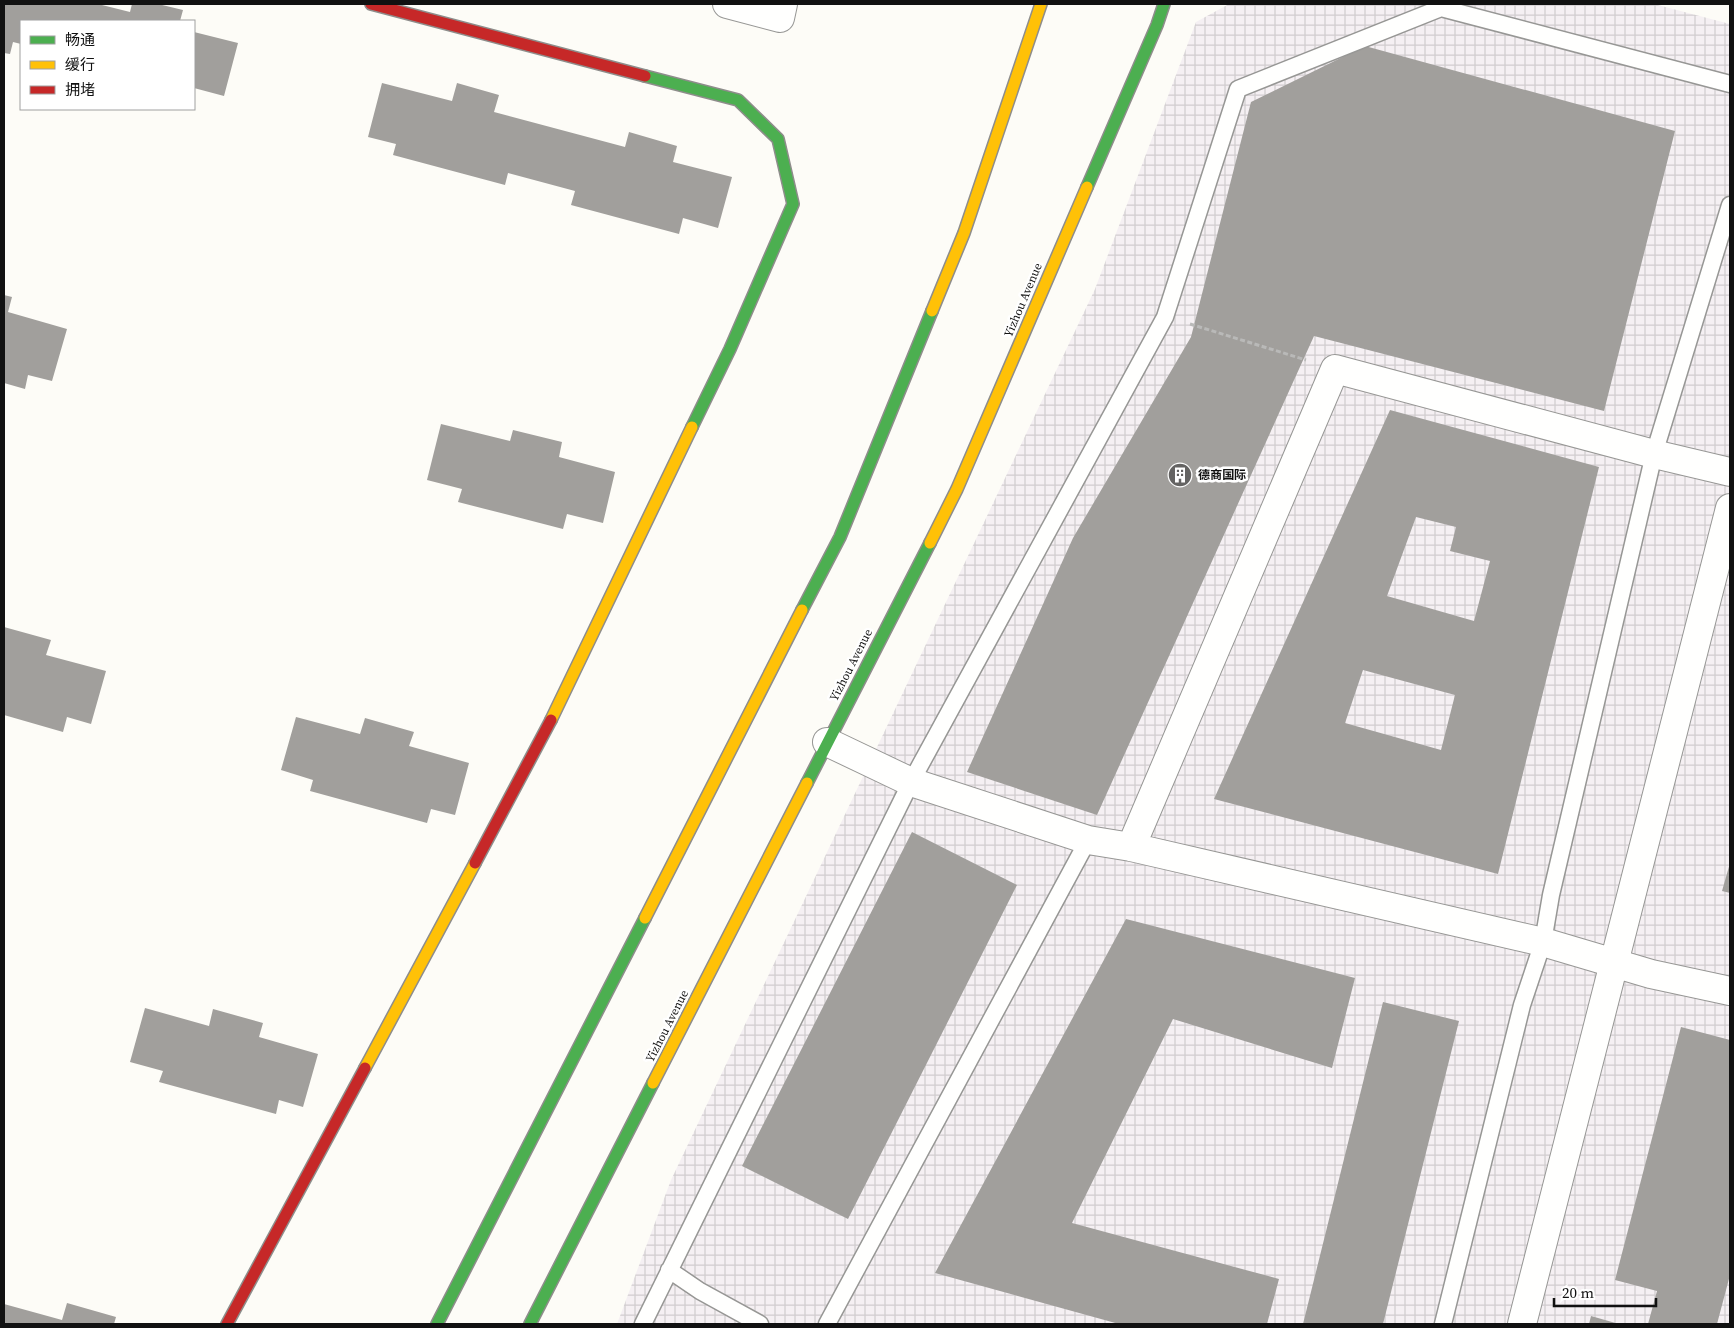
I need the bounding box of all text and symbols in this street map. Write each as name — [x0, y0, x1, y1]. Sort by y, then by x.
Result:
legend — [20, 20, 195, 110]
text: 畅通 — [65, 29, 95, 50]
text: 缓行 — [65, 54, 95, 75]
text: 拥堵 — [65, 79, 95, 100]
street label: Yizhou Avenue — [1000, 260, 1046, 340]
building icon: 德商国际 — [1167, 462, 1193, 488]
place label: 德商国际 — [1198, 467, 1246, 483]
street label: Yizhou Avenue — [826, 626, 876, 704]
street label: Yizhou Avenue — [642, 987, 692, 1065]
scale bar — [1554, 1276, 1656, 1308]
text: 20 m — [1562, 1282, 1594, 1303]

